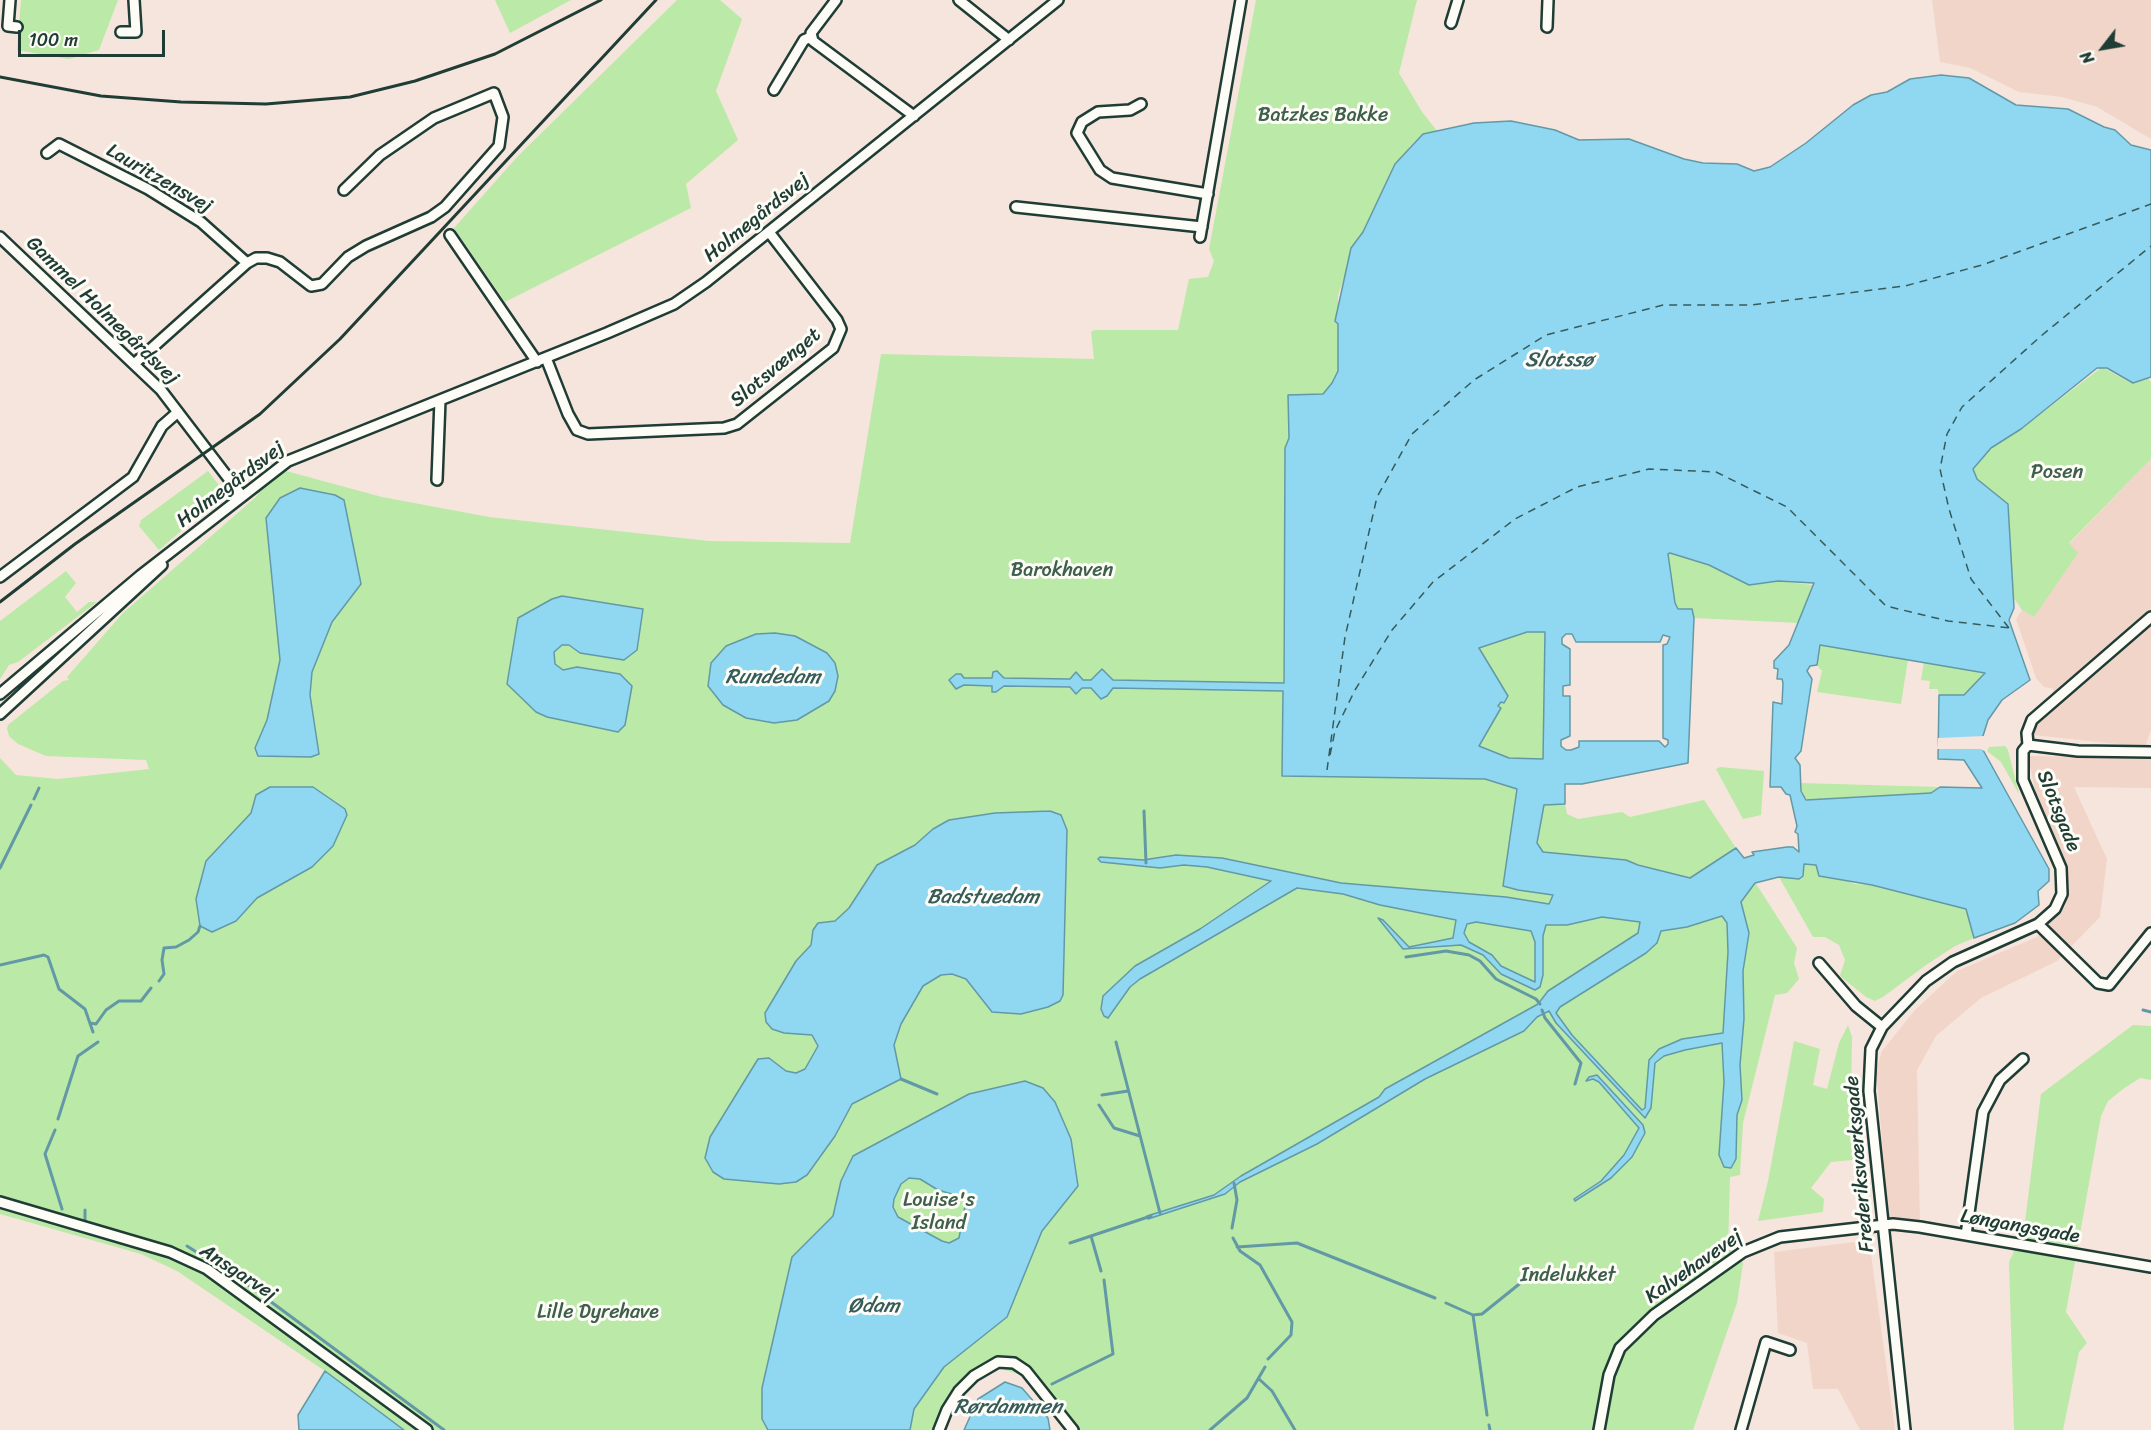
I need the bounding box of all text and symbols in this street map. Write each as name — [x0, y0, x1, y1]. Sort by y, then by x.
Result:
scale bar — [21, 18, 168, 56]
north arrow — [2073, 18, 2133, 78]
text: 100 m — [29, 24, 78, 56]
text: N — [2072, 45, 2102, 70]
park label: Batzkes Bakke — [1258, 104, 1388, 128]
street label: Lauritzensvej — [102, 139, 216, 219]
street label: Holmegårdsvej — [699, 168, 815, 268]
street label: Gammel Holmegårdsvej — [21, 232, 183, 390]
street label: Slotsvænget — [726, 323, 826, 413]
water label: Slotssø — [1525, 348, 1593, 374]
street label: Holmegårdsvej — [172, 437, 290, 533]
park label: Posen — [2031, 461, 2083, 485]
park label: Barokhaven — [1011, 559, 1113, 583]
water label: Rundedam — [726, 665, 820, 691]
street label: Slotsgade — [2031, 767, 2085, 855]
water label: Badstuedam — [927, 885, 1039, 911]
street label: Frederiksværksgade — [1840, 1075, 1880, 1253]
park label: Louise's Island — [903, 1189, 975, 1236]
street label: Løngangsgade — [1958, 1205, 2082, 1249]
street label: Kalvehavevej — [1641, 1225, 1747, 1309]
street label: Ansgarvej — [195, 1239, 281, 1307]
park label: Indelukket — [1521, 1264, 1615, 1288]
water label: Ødam — [848, 1294, 900, 1320]
park label: Lille Dyrehave — [537, 1301, 659, 1325]
water label: Rørdammen — [954, 1395, 1062, 1421]

